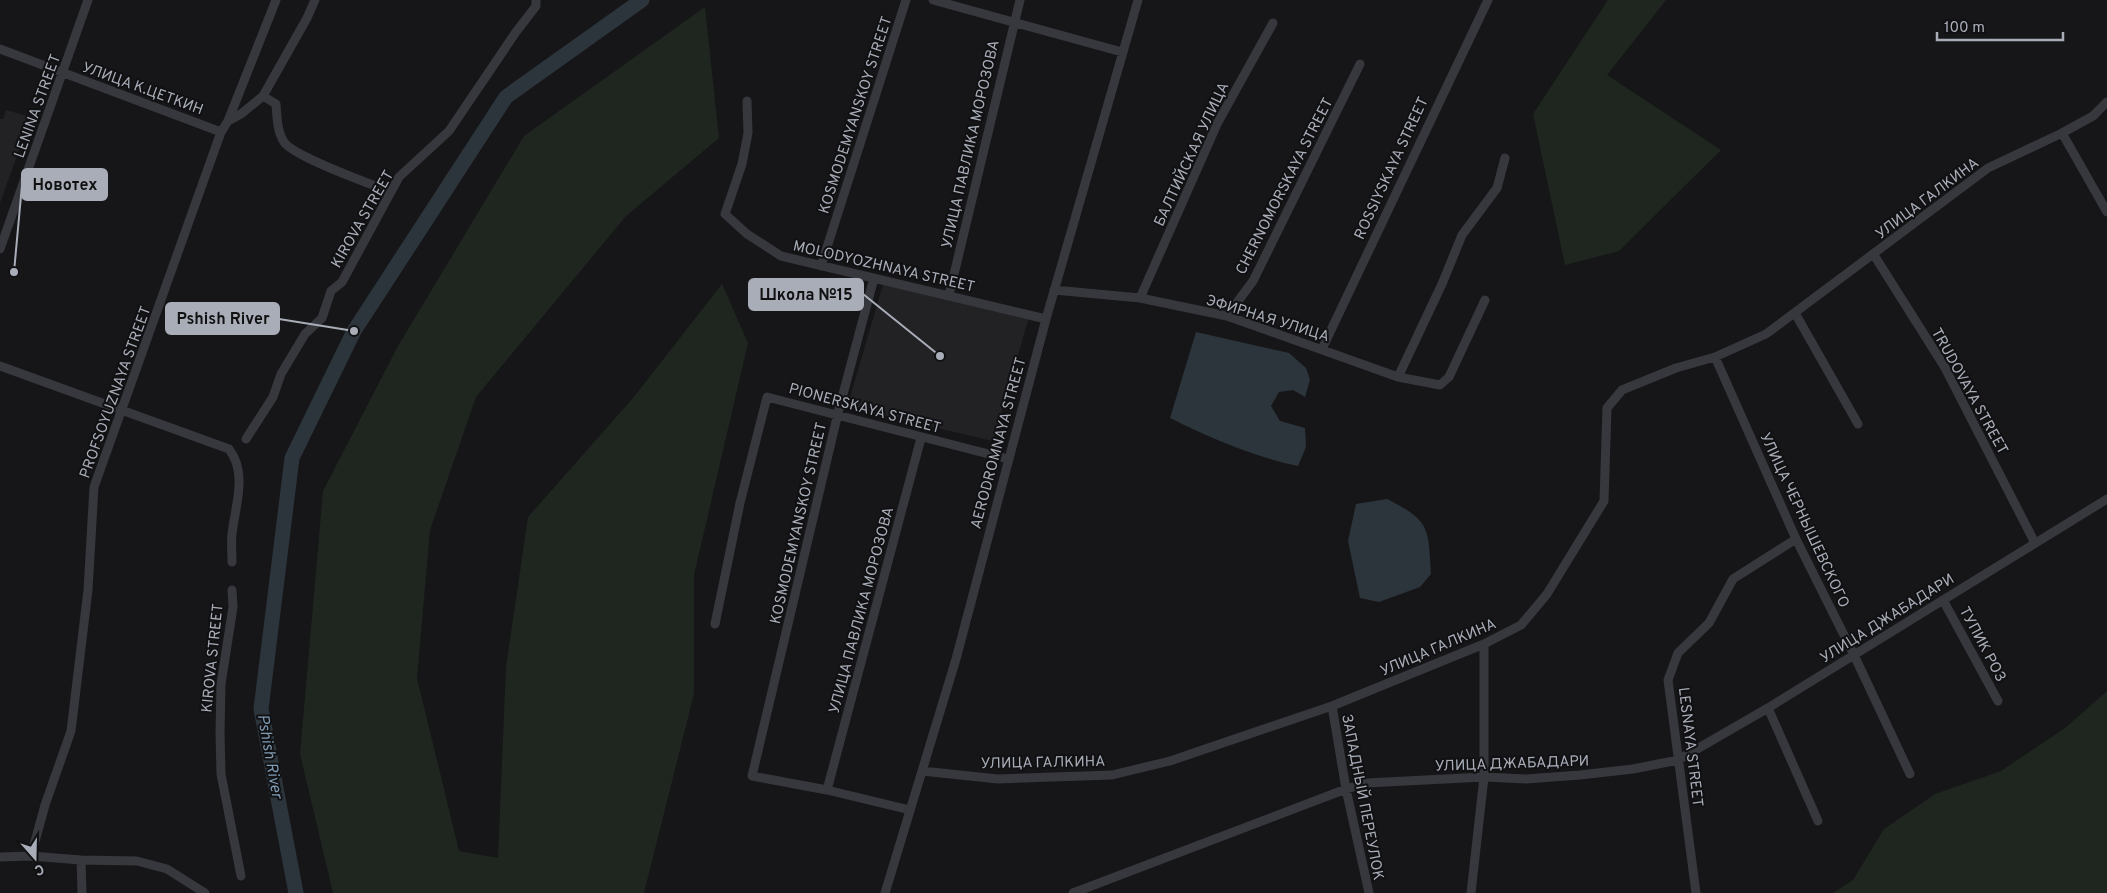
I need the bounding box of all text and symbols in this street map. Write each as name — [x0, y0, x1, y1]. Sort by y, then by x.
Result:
scale bar — [1937, 10, 2063, 42]
street label: KOSMODEMYANSKOY STREET — [815, 14, 897, 217]
text: 100 m — [1944, 19, 1985, 38]
street label: УЛИЦА ПАВЛИКА МОРОЗОВА — [938, 38, 1005, 250]
street label: LENINA STREET — [11, 52, 66, 161]
street label: УЛИЦА К.ЦЕТКИН — [79, 59, 206, 120]
street label: БАЛТИЙСКАЯ УЛИЦА — [1149, 79, 1234, 230]
street label: ROSSIYSKAYA STREET — [1351, 94, 1434, 243]
street label: CHERNOMORSKAYA STREET — [1232, 95, 1338, 278]
street label: УЛИЦА ГАЛКИНА — [1872, 154, 1983, 244]
street label: KIROVA STREET — [328, 167, 399, 272]
callout: Новотех — [22, 169, 107, 200]
text: Новотех — [33, 176, 97, 196]
street label: MOLODYOZHNAYA STREET — [791, 237, 977, 298]
callout: Школа №15 — [749, 279, 863, 310]
text: Школа №15 — [759, 286, 853, 306]
street label: ЭФИРНАЯ УЛИЦА — [1204, 292, 1332, 347]
callout: Pshish River — [166, 303, 279, 334]
street label: PROFSOYUZNAYA STREET — [76, 304, 156, 481]
text: Pshish River — [176, 310, 270, 330]
street label: TRUDOVAYA STREET — [1926, 325, 2011, 458]
street label: AERODROMNAYA STREET — [967, 355, 1032, 531]
street label: PIONERSKAYA STREET — [786, 380, 943, 439]
street label: KOSMODEMYANSKOY STREET — [767, 421, 832, 626]
street label: УЛИЦА ЧЕРНЫШЕВСКОГО — [1755, 430, 1853, 611]
street label: УЛИЦА ПАВЛИКА МОРОЗОВА — [826, 505, 899, 716]
street label: УЛИЦА ДЖАБАДАРИ — [1817, 570, 1958, 668]
street label: KIROVA STREET — [198, 603, 229, 714]
street label: ТУПИК РОЗ — [1954, 604, 2009, 686]
street label: УЛИЦА ГАЛКИНА — [1378, 615, 1500, 681]
street label: LESNAYA STREET — [1673, 686, 1706, 808]
street label: ЗАПАДНЫЙ ПЕРЕУЛОК — [1336, 712, 1389, 882]
water label: Pshish River — [252, 713, 287, 802]
street label: УЛИЦА ДЖАБАДАРИ — [1434, 752, 1590, 777]
street label: УЛИЦА ГАЛКИНА — [981, 753, 1105, 774]
north arrow — [10, 833, 60, 883]
text: С — [32, 859, 46, 878]

